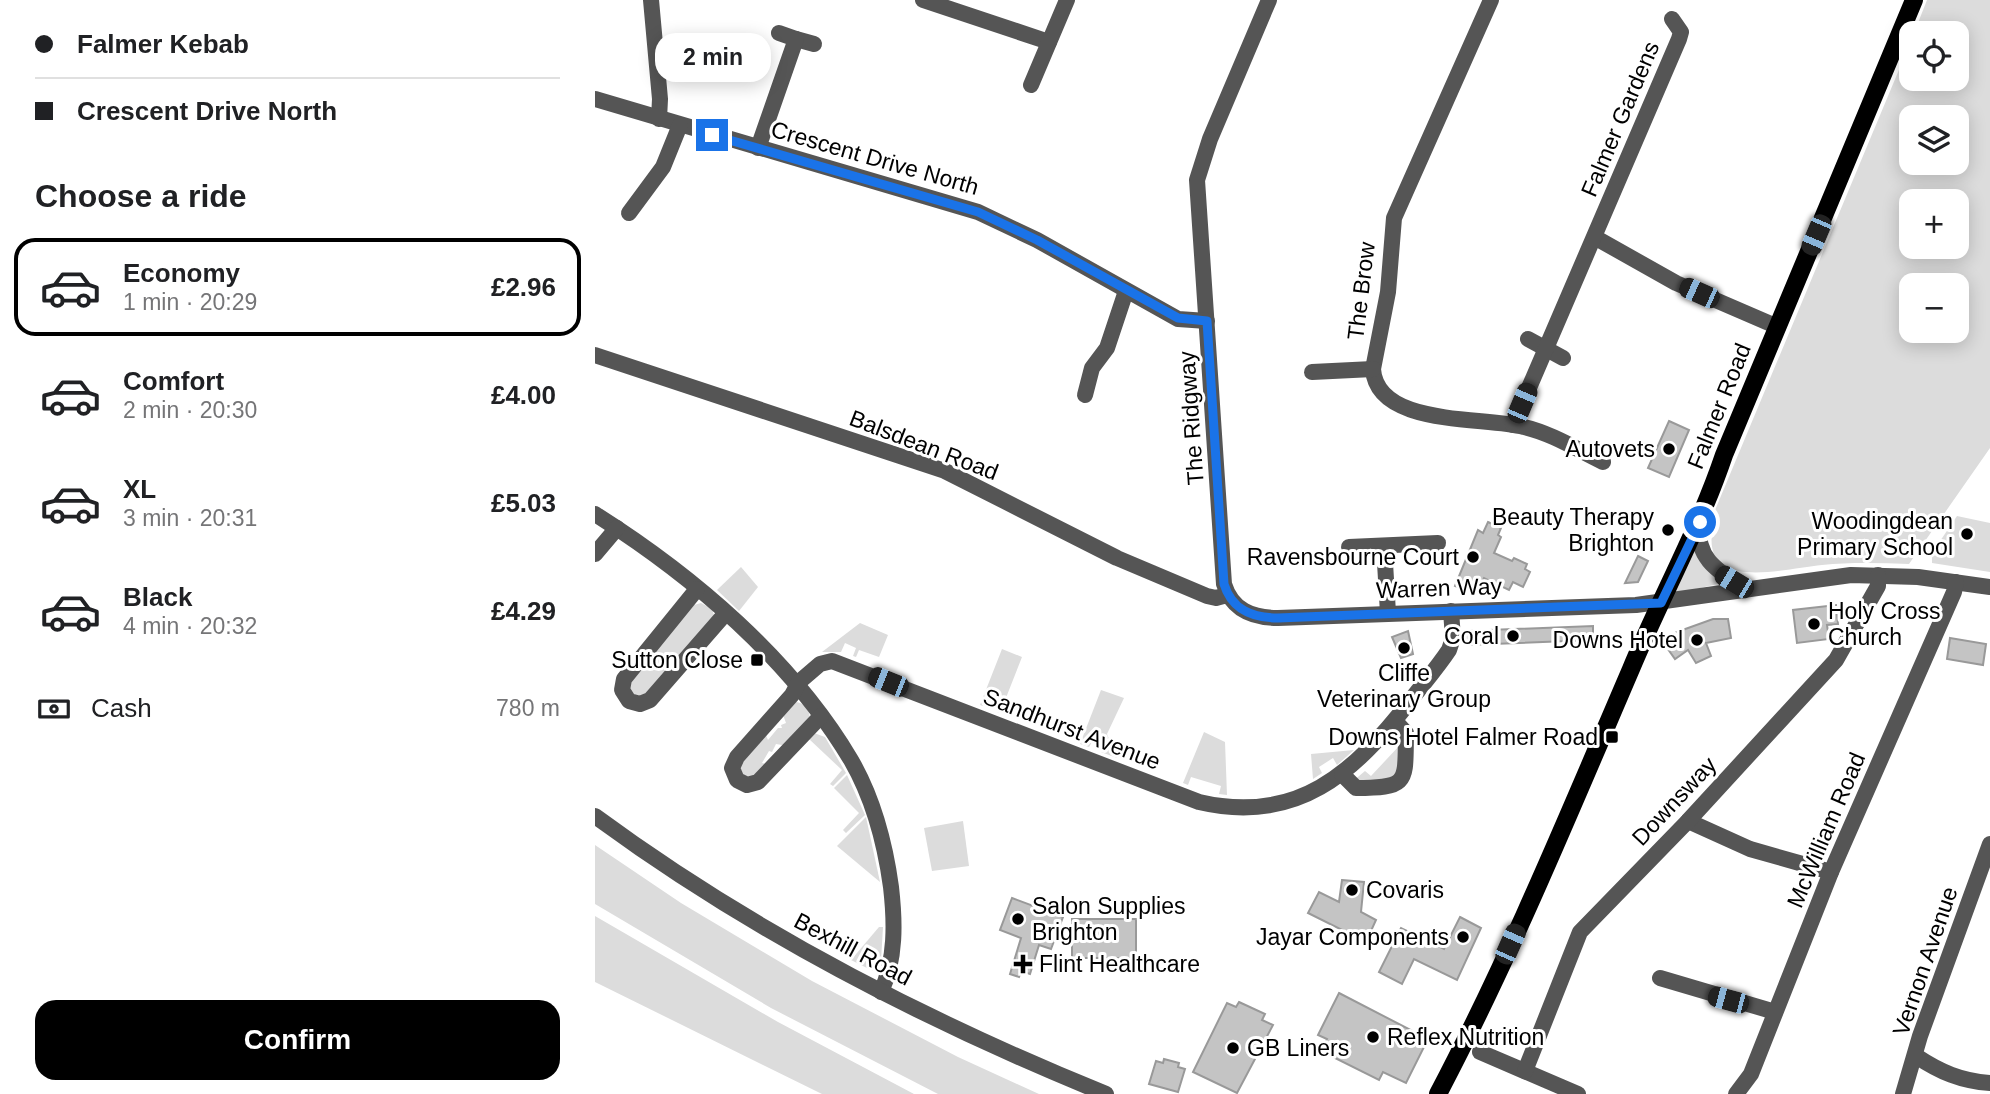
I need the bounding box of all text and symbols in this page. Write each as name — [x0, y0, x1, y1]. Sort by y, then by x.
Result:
map controls — [1899, 21, 1969, 343]
button: locate — [1899, 21, 1969, 91]
text: Falmer Kebab — [77, 29, 249, 59]
callout: 2 min — [654, 33, 770, 82]
street label: Falmer Gardens — [1576, 37, 1664, 201]
text: 2 min — [683, 44, 743, 70]
text: Crescent Drive North — [77, 96, 337, 126]
button: layers — [1899, 105, 1969, 175]
street label: Crescent Drive North — [768, 116, 982, 200]
route end — [696, 119, 728, 151]
text: Choose a ride — [35, 178, 247, 214]
button: + — [1899, 189, 1969, 259]
car — [1799, 212, 1834, 258]
street label: The Brow — [1342, 240, 1380, 341]
icon: car — [39, 256, 102, 319]
text: Economy — [123, 258, 240, 288]
text: £2.96 — [491, 272, 556, 302]
button: − — [1899, 273, 1969, 343]
car — [1676, 275, 1723, 311]
text: 1 min · 20:29 — [123, 289, 257, 315]
street label: Falmer Road — [1682, 340, 1756, 472]
street label: The Ridgway — [1173, 350, 1209, 486]
icon: car — [39, 364, 102, 427]
text: Comfort — [123, 366, 224, 396]
text: £4.00 — [491, 380, 556, 410]
car — [1505, 380, 1540, 426]
text: 2 min · 20:30 — [123, 397, 257, 423]
street label: Balsdean Road — [846, 405, 1002, 485]
place label: Autovets — [1566, 436, 1655, 462]
marker: Autovets — [1661, 441, 1677, 457]
icon: car — [39, 472, 102, 535]
text: XL — [123, 474, 156, 504]
text: £5.03 — [491, 488, 556, 518]
place label: Beauty Therapy Brighton — [1492, 504, 1654, 556]
text: 3 min · 20:31 — [123, 505, 257, 531]
route start — [1684, 506, 1716, 538]
place label: Woodingdean Primary School — [1797, 508, 1953, 560]
marker: Beauty Therapy Brighton — [1660, 522, 1676, 538]
marker: Woodingdean Primary School — [1959, 526, 1975, 542]
place label: Ravensbourne Court — [1247, 544, 1460, 570]
marker: Ravensbourne Court — [1465, 549, 1481, 565]
car — [1711, 562, 1758, 602]
street label: Warren Way — [1376, 573, 1503, 603]
icon: car — [39, 580, 102, 643]
text: Black — [123, 582, 192, 612]
text: £4.29 — [491, 596, 556, 626]
place label: Holy Cross Church — [1828, 598, 1940, 650]
text: 4 min · 20:32 — [123, 613, 257, 639]
marker: Holy Cross Church — [1806, 616, 1822, 632]
place label: Coral — [1444, 623, 1499, 649]
place label: Downs Hotel — [1553, 627, 1683, 653]
marker: Coral — [1505, 628, 1521, 644]
marker: Downs Hotel — [1689, 632, 1705, 648]
marker: Cliffe Veterinary Group — [1396, 640, 1412, 656]
place label: Sutton Close — [611, 647, 743, 673]
marker: Sutton Close — [749, 652, 765, 668]
place label: Cliffe Veterinary Group — [1317, 660, 1491, 712]
car — [865, 664, 912, 700]
street label: Sandhurst Avenue — [980, 683, 1164, 775]
icon: cash — [35, 690, 73, 728]
text: Cash — [91, 693, 152, 723]
text: 780 m — [496, 695, 560, 721]
place label: Downs Hotel Falmer Road — [1328, 724, 1598, 750]
marker: Downs Hotel Falmer Road — [1604, 729, 1620, 745]
street label: McWilliam Road — [1782, 748, 1870, 912]
street label: Downsway — [1627, 751, 1722, 851]
place label: Covaris — [1366, 877, 1444, 903]
marker: Covaris — [1344, 882, 1360, 898]
street label: Vernon Avenue — [1887, 883, 1963, 1039]
place label: Salon Supplies Brighton — [1032, 893, 1185, 945]
street label: Bexhill Road — [790, 907, 916, 991]
marker: Salon Supplies Brighton — [1010, 911, 1026, 927]
car — [1492, 921, 1529, 967]
place label: Jayar Components — [1256, 924, 1449, 950]
marker: Jayar Components — [1455, 929, 1471, 945]
place label: Flint Healthcare — [1039, 951, 1200, 977]
marker: Flint Healthcare — [1013, 954, 1033, 974]
car — [1705, 984, 1752, 1016]
button: Confirm — [35, 1000, 560, 1080]
place label: Reflex Nutrition — [1387, 1024, 1544, 1050]
marker: Reflex Nutrition — [1365, 1029, 1381, 1045]
place label: GB Liners — [1247, 1035, 1349, 1061]
marker: GB Liners — [1225, 1040, 1241, 1056]

